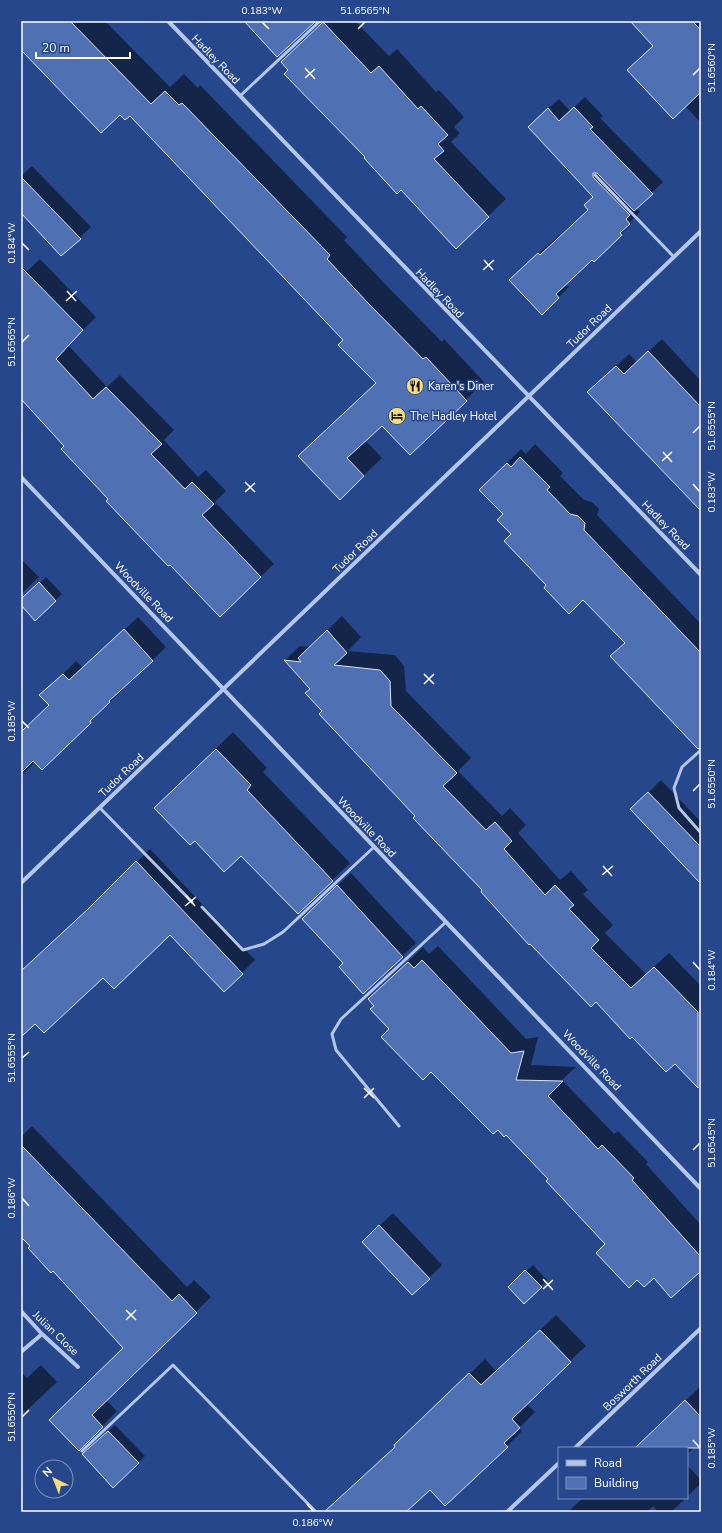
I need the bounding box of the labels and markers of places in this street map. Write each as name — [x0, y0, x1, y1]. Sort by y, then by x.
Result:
restaurant icon: Karen's Diner — [405, 376, 425, 396]
place label: Karen's Diner — [428, 379, 494, 394]
hotel icon: The Hadley Hotel — [387, 406, 407, 426]
place label: The Hadley Hotel — [410, 409, 498, 424]

